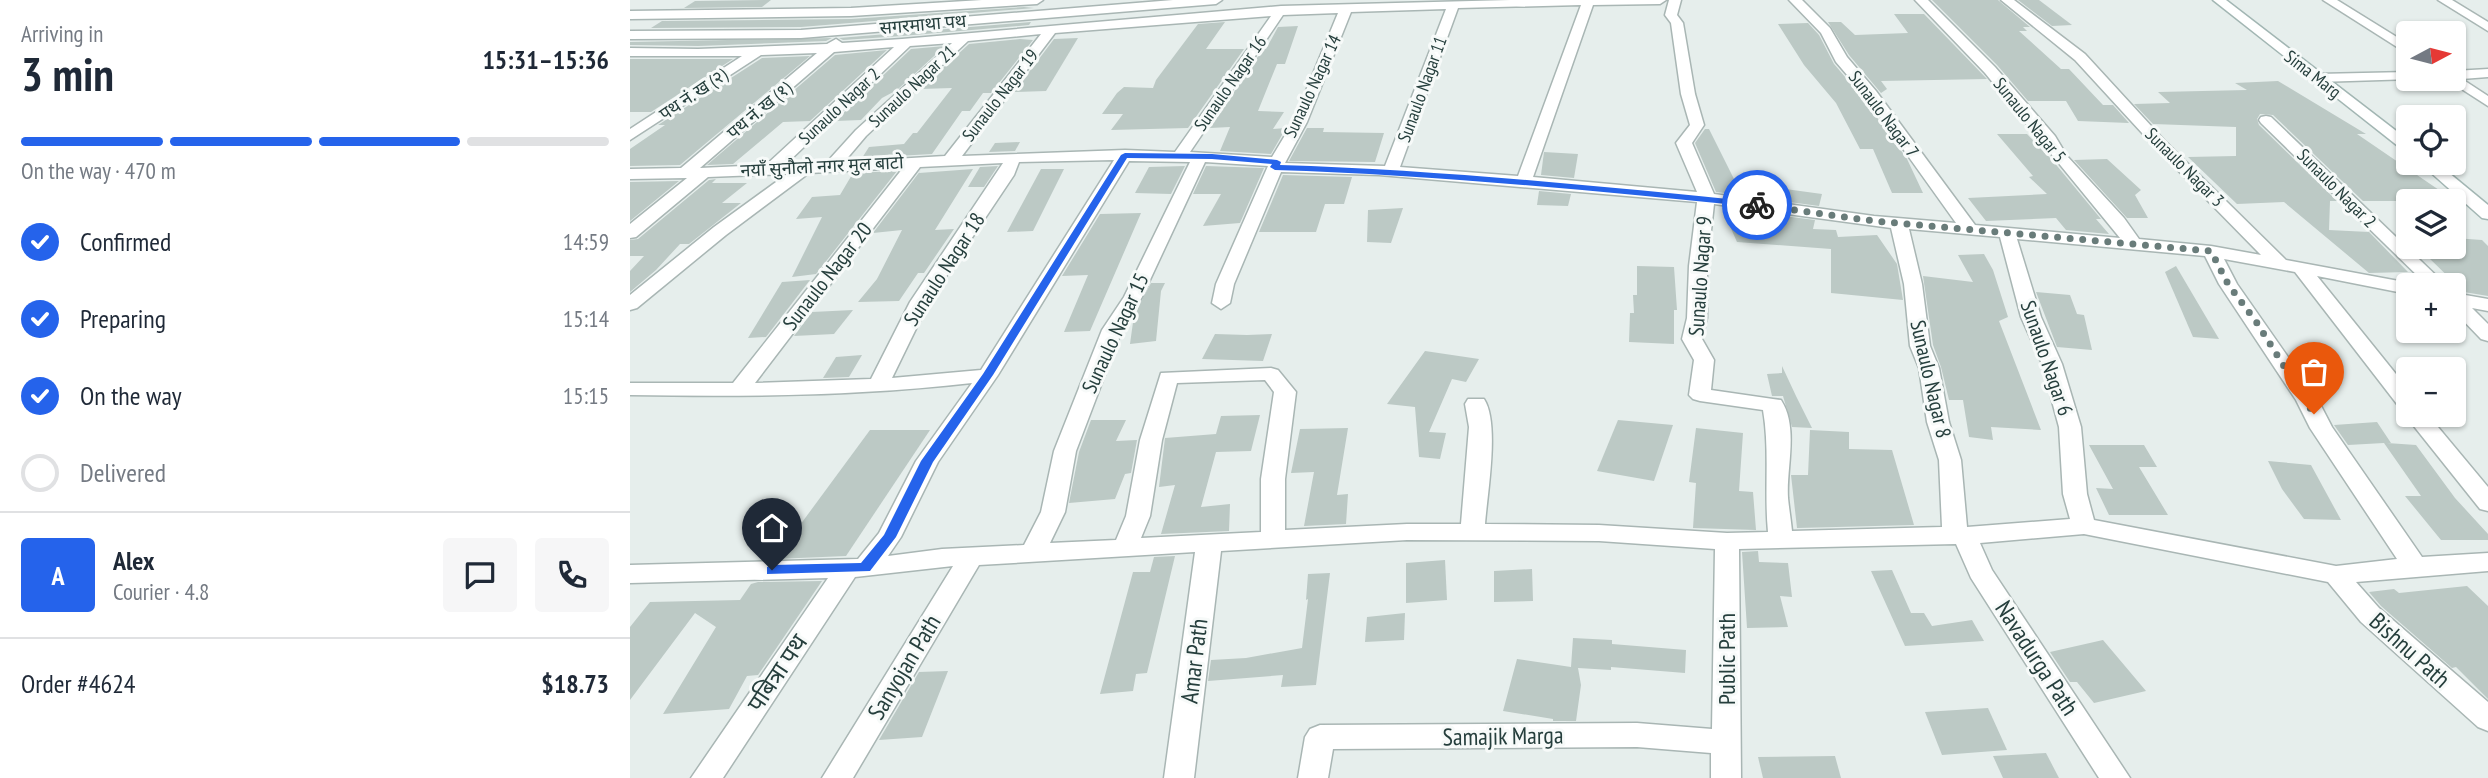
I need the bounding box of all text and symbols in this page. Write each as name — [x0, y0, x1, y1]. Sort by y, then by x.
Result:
street label: सगरमाथा पथ — [879, 9, 968, 39]
text: Arriving in — [21, 19, 103, 48]
north arrow — [2396, 21, 2466, 91]
map controls — [2396, 21, 2466, 427]
street label: Sunaulo Nagar 16 — [1189, 31, 1271, 135]
street label: Sunaulo Nagar 14 — [1278, 31, 1346, 141]
street label: Sunaulo Nagar 11 — [1392, 33, 1452, 145]
street label: Sunaulo Nagar 21 — [864, 40, 960, 132]
text: 15:31–15:36 — [482, 43, 609, 76]
text: 3 min — [21, 44, 114, 104]
street label: Sunaulo Nagar 19 — [957, 44, 1043, 146]
street label: Sima Marg — [2280, 45, 2346, 103]
street label: पथ नं. ख (२) — [654, 62, 732, 125]
street label: Sunaulo Nagar 2 — [794, 62, 884, 150]
street label: Sunaulo Nagar 7 — [1844, 66, 1924, 162]
street label: Sunaulo Nagar 5 — [1989, 73, 2071, 167]
street label: पथ नं. ख (१) — [722, 76, 797, 144]
button: locate — [2396, 105, 2466, 175]
street label: Sunaulo Nagar 3 — [2140, 122, 2230, 212]
street label: Sunaulo Nagar 2 — [2292, 143, 2382, 233]
street label: नयाँ सुनौलो नगर मुल बाटो — [740, 150, 904, 183]
text: On the way · 470 m — [21, 156, 176, 185]
courier — [1722, 170, 1792, 240]
icon: bike — [1738, 186, 1776, 224]
button: layers — [2396, 189, 2466, 259]
street label: Sunaulo Nagar 18 — [897, 207, 991, 331]
street label: Sunaulo Nagar 9 — [1682, 215, 1718, 337]
street label: Sunaulo Nagar 20 — [776, 217, 878, 335]
icon: check — [21, 223, 59, 261]
text: Confirmed — [80, 225, 171, 258]
text: 14:59 — [563, 227, 609, 256]
street label: Sunaulo Nagar 15 — [1075, 269, 1155, 397]
button: + — [2396, 273, 2466, 343]
street label: Sunaulo Nagar 6 — [2015, 297, 2079, 419]
icon: check — [21, 300, 59, 338]
text: Preparing — [80, 302, 166, 335]
text: 15:14 — [563, 304, 609, 333]
street label: Sunaulo Nagar 8 — [1904, 317, 1958, 441]
pin — [2284, 342, 2344, 414]
icon: bag — [2295, 353, 2333, 391]
button: − — [2396, 357, 2466, 427]
icon: check — [21, 377, 59, 415]
text: On the way — [80, 379, 182, 412]
text: 15:15 — [563, 381, 609, 410]
text: Delivered — [80, 456, 166, 489]
pin — [742, 498, 802, 570]
icon: home — [753, 509, 791, 547]
button: chat — [443, 538, 517, 612]
button: phone — [535, 538, 609, 612]
text: Alex — [113, 544, 154, 577]
text: A — [51, 559, 65, 592]
text: Courier · 4.8 — [113, 577, 209, 606]
street label: Navadurga Path — [1988, 595, 2086, 721]
street label: Bishnu Path — [2363, 606, 2457, 694]
street label: Sanyojan Path — [861, 609, 947, 725]
street label: Public Path — [1711, 613, 1742, 705]
street label: Amar Path — [1173, 617, 1215, 705]
street label: पबित्रा पथ — [740, 628, 815, 718]
text: Order #4624 — [21, 667, 136, 700]
text: $18.73 — [541, 667, 609, 700]
street label: Samajik Marga — [1442, 719, 1564, 753]

